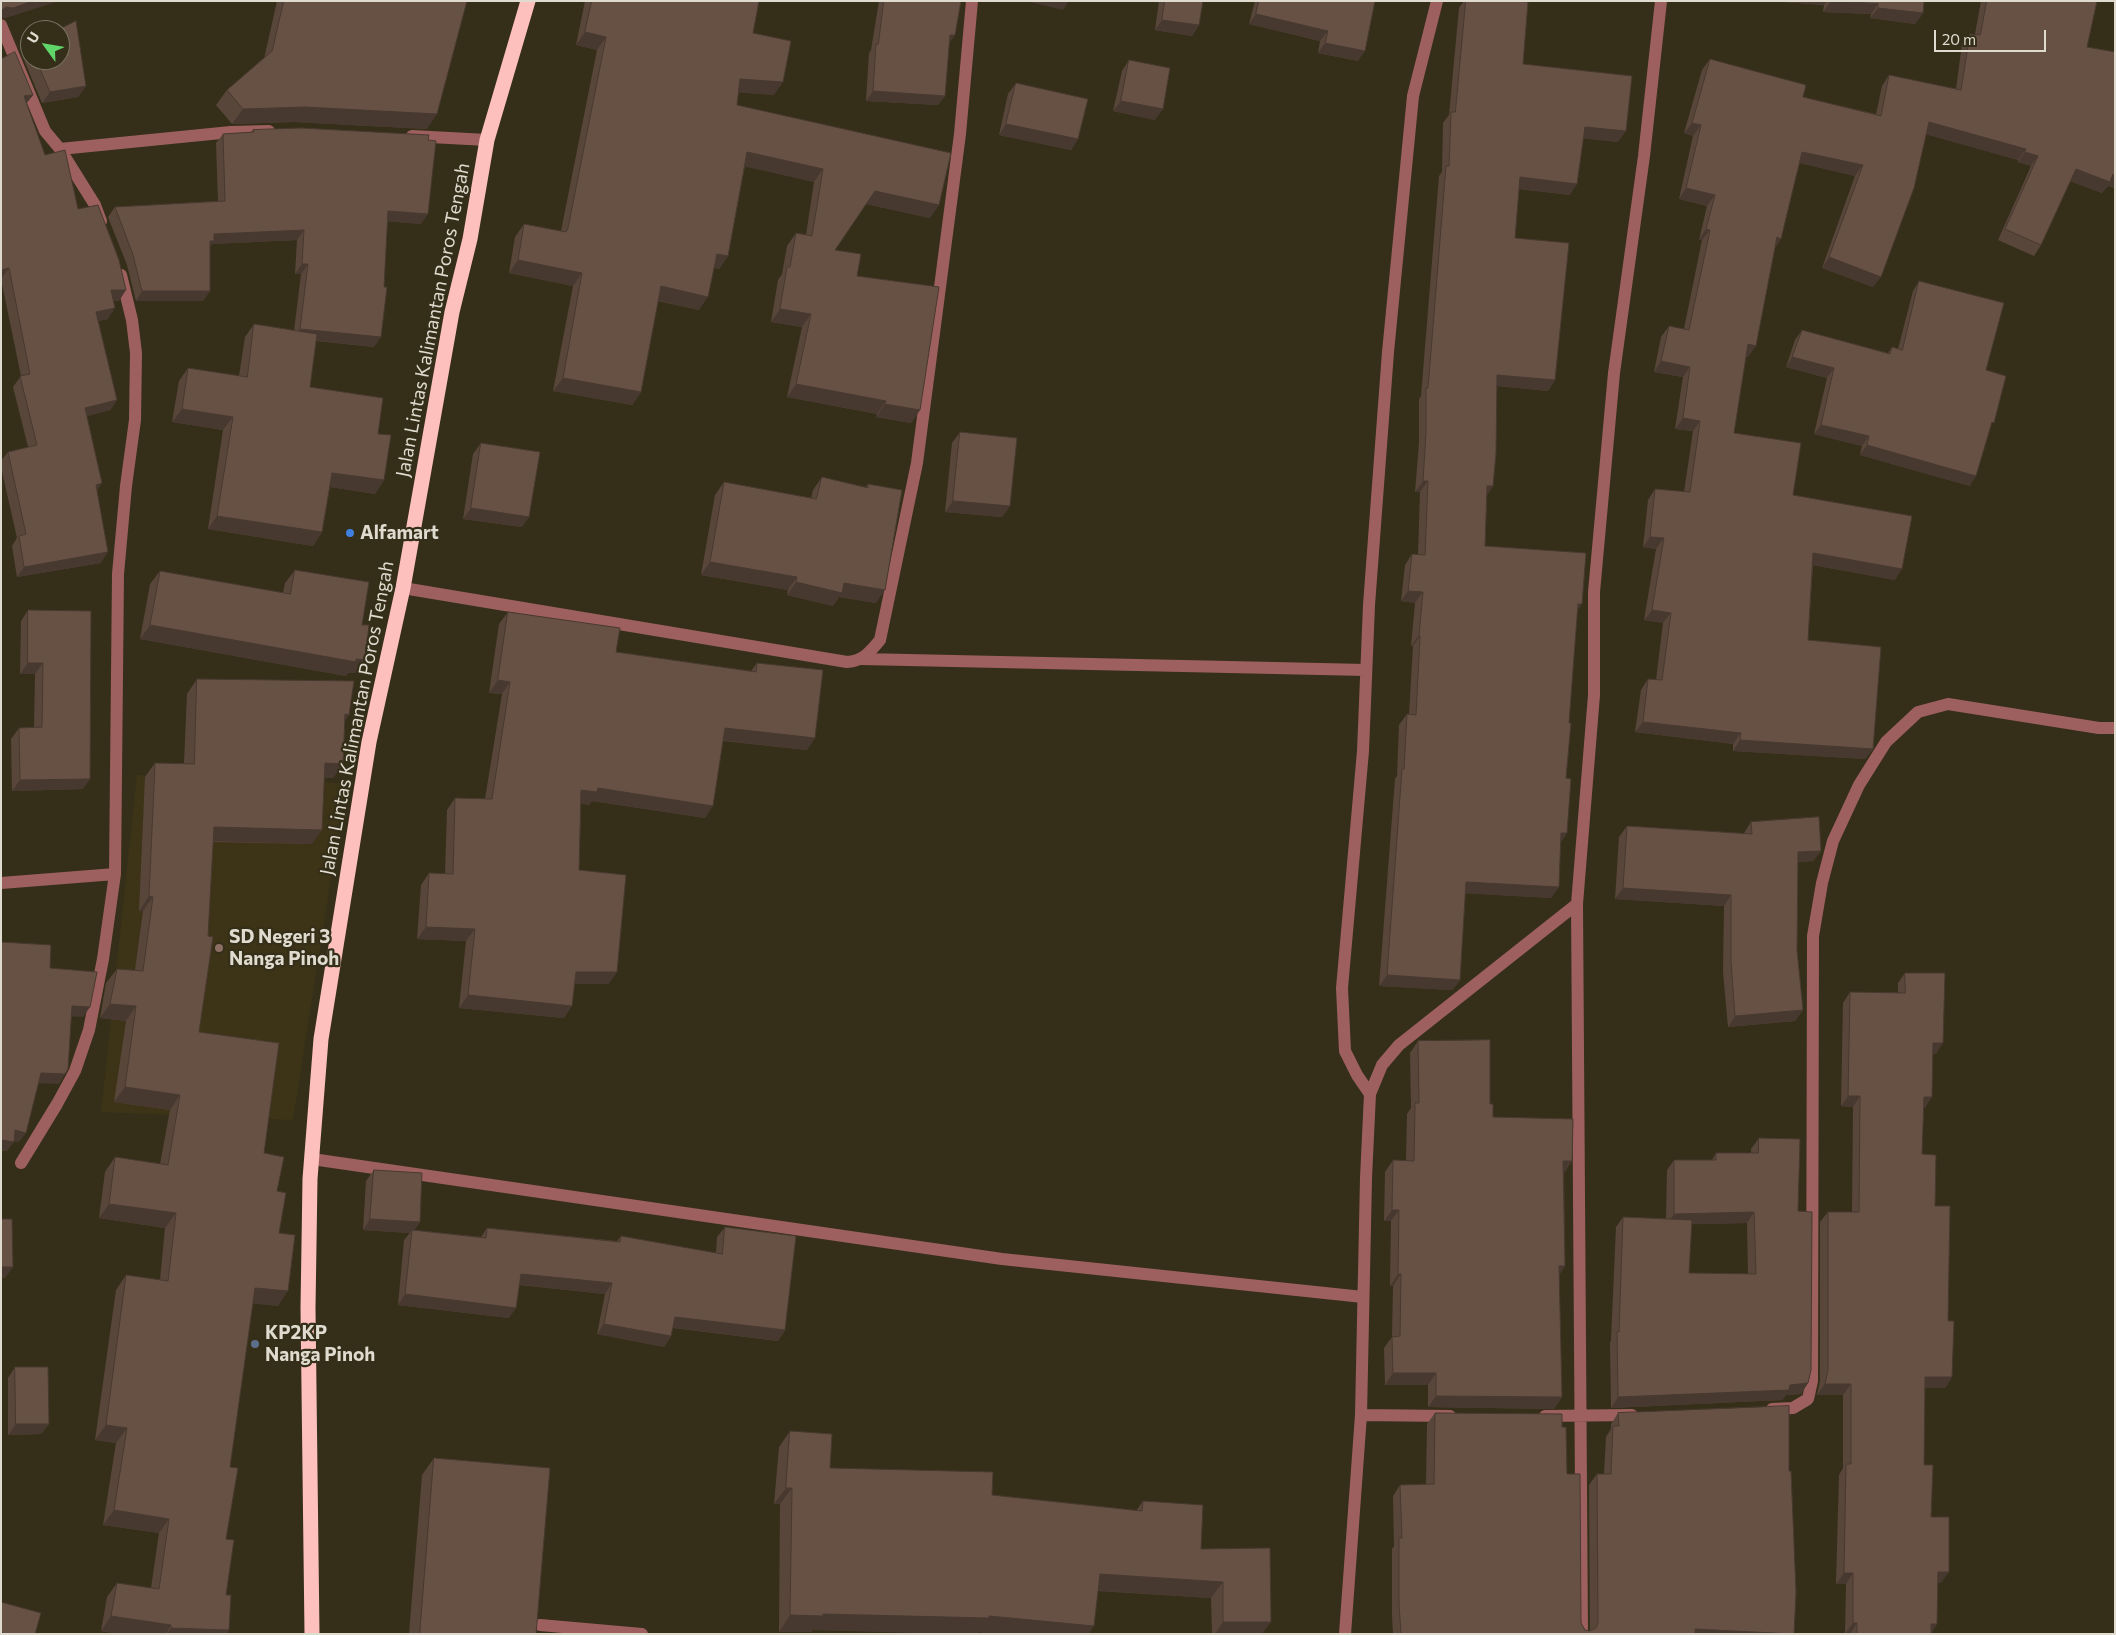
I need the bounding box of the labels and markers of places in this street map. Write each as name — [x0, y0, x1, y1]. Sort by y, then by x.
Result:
place label: Alfamart — [360, 522, 439, 544]
marker: Alfamart — [344, 527, 356, 539]
place label: SD Negeri 3 Nanga Pinoh — [229, 926, 339, 970]
marker: SD Negeri 3 Nanga Pinoh — [213, 942, 225, 954]
place label: KP2KP Nanga Pinoh — [265, 1322, 375, 1366]
marker: KP2KP Nanga Pinoh — [249, 1338, 261, 1350]

